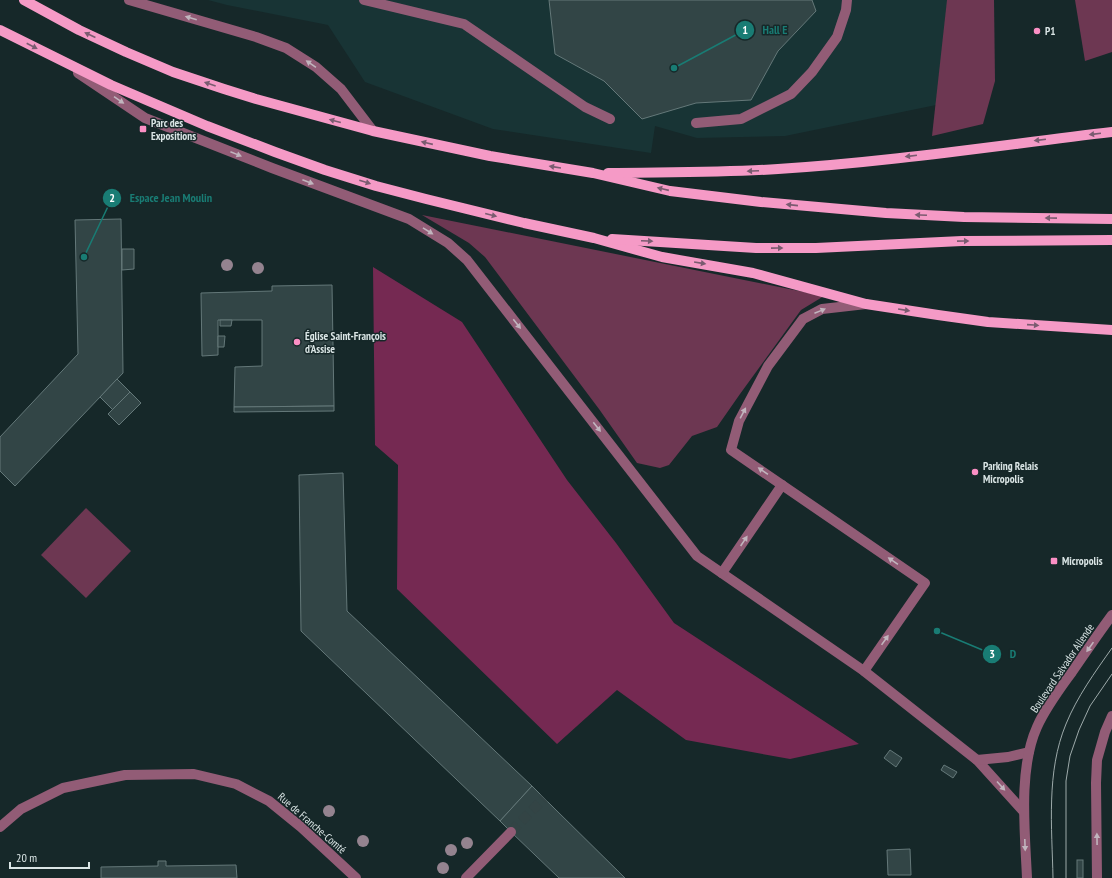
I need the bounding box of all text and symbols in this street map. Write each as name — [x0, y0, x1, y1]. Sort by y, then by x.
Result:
one-way arrow — [184, 15, 196, 21]
callout: Hall E — [735, 18, 796, 42]
text: 1 — [742, 22, 748, 37]
text: Hall E — [763, 22, 787, 37]
place label: P1 — [1045, 24, 1056, 38]
marker: P1 — [1032, 26, 1042, 36]
one-way arrow — [84, 32, 96, 38]
one-way arrow — [26, 43, 37, 49]
one-way arrow — [306, 60, 317, 68]
one-way arrow — [204, 81, 216, 87]
one-way arrow — [114, 96, 124, 104]
place label: Parc des Expositions — [151, 116, 196, 143]
one-way arrow — [329, 118, 341, 124]
marker: Parc des Expositions — [138, 124, 148, 134]
one-way arrow — [1089, 131, 1101, 137]
one-way arrow — [1034, 137, 1046, 144]
one-way arrow — [421, 140, 433, 146]
one-way arrow — [231, 151, 243, 157]
one-way arrow — [905, 153, 917, 159]
one-way arrow — [548, 164, 561, 170]
one-way arrow — [747, 167, 759, 174]
one-way arrow — [303, 179, 315, 185]
one-way arrow — [360, 179, 372, 185]
one-way arrow — [657, 185, 669, 191]
callout: Espace Jean Moulin — [102, 186, 221, 210]
text: 2 — [109, 190, 115, 205]
text: Espace Jean Moulin — [130, 190, 212, 205]
one-way arrow — [786, 202, 798, 209]
one-way arrow — [914, 212, 927, 218]
one-way arrow — [485, 213, 497, 219]
one-way arrow — [1044, 215, 1057, 221]
one-way arrow — [423, 227, 433, 235]
one-way arrow — [641, 237, 653, 244]
one-way arrow — [957, 238, 970, 244]
one-way arrow — [771, 245, 784, 251]
one-way arrow — [694, 260, 706, 266]
one-way arrow — [814, 307, 826, 313]
one-way arrow — [898, 307, 910, 313]
one-way arrow — [513, 319, 521, 330]
one-way arrow — [1027, 322, 1040, 328]
place label: Église Saint-François d’Assise — [305, 329, 386, 356]
marker: Église Saint-François d’Assise — [292, 337, 302, 347]
one-way arrow — [740, 407, 747, 419]
one-way arrow — [593, 421, 601, 432]
place label: Parking Relais Micropolis — [983, 459, 1038, 486]
one-way arrow — [757, 467, 768, 475]
marker: Parking Relais Micropolis — [970, 467, 980, 477]
one-way arrow — [740, 536, 748, 546]
place label: Micropolis — [1062, 554, 1103, 568]
marker: Micropolis — [1049, 556, 1059, 566]
one-way arrow — [888, 557, 898, 565]
street label: Boulevard Salvador Allende — [1027, 620, 1097, 715]
one-way arrow — [881, 635, 889, 645]
callout: D — [982, 642, 1024, 666]
one-way arrow — [1086, 642, 1094, 652]
text: 3 — [989, 646, 995, 661]
text: D — [1010, 646, 1017, 661]
one-way arrow — [996, 781, 1005, 791]
street label: Rue de Franche-Comté — [275, 790, 349, 857]
one-way arrow — [1094, 832, 1100, 845]
one-way arrow — [1022, 839, 1029, 851]
scale bar — [10, 844, 89, 870]
text: 20 m — [16, 850, 37, 865]

